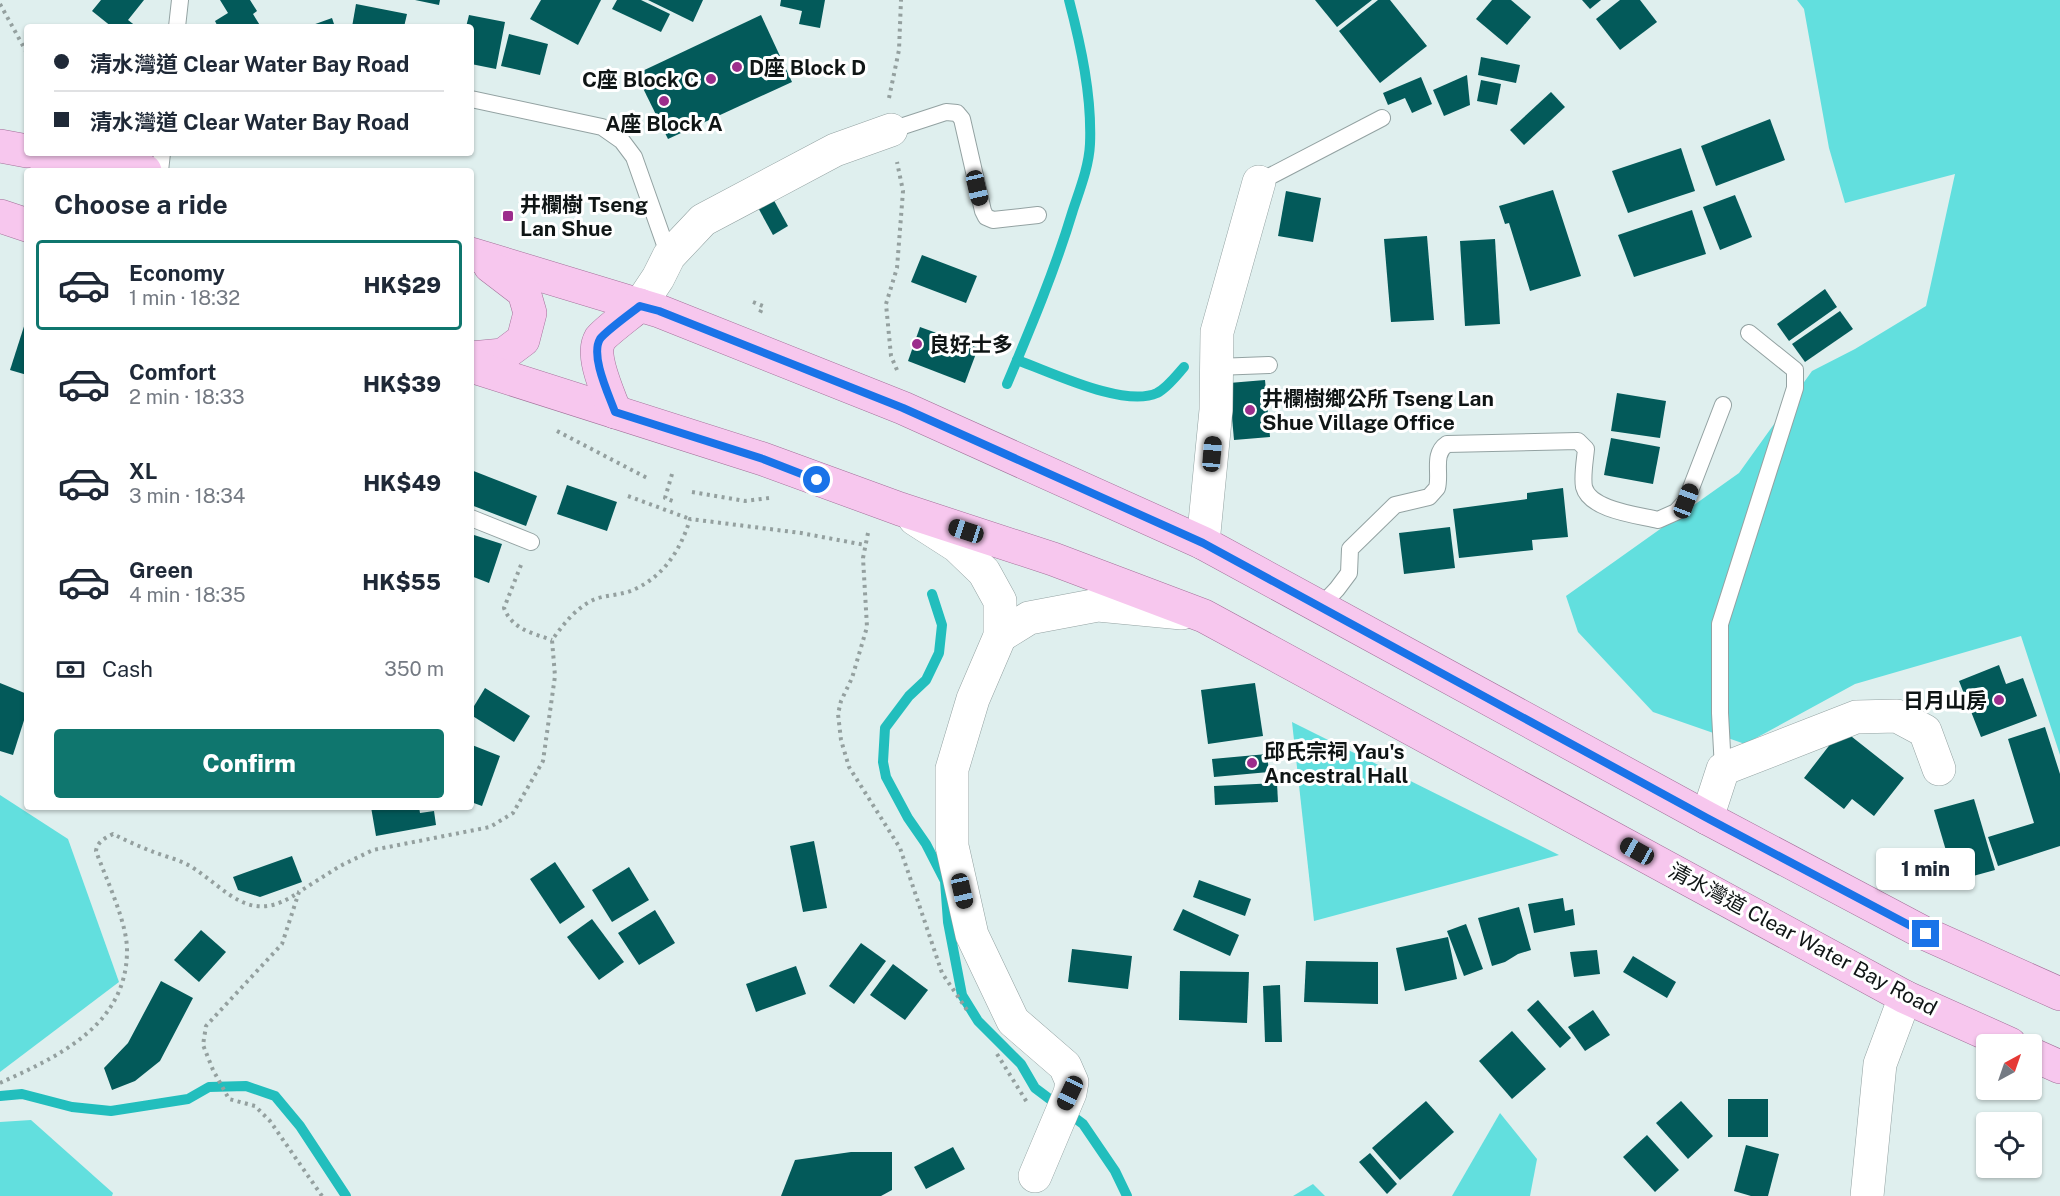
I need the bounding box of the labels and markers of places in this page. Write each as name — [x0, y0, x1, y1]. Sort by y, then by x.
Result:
place label: D座 Block D — [749, 55, 866, 80]
marker: D座 Block D — [730, 60, 744, 74]
place label: C座 Block C — [582, 67, 699, 92]
marker: C座 Block C — [704, 72, 718, 86]
marker: A座 Block A — [657, 94, 671, 108]
place label: A座 Block A — [605, 111, 723, 136]
place label: 井欄樹 Tseng Lan Shue — [520, 192, 648, 241]
marker: 井欄樹 Tseng Lan Shue — [501, 209, 515, 223]
place label: 良好士多 — [929, 332, 1013, 357]
marker: 良好士多 — [910, 337, 924, 351]
place label: 井欄樹鄉公所 Tseng Lan Shue Village Office — [1262, 386, 1494, 435]
marker: 井欄樹鄉公所 Tseng Lan Shue Village Office — [1243, 403, 1257, 417]
place label: 日月山房 — [1903, 688, 1987, 713]
marker: 日月山房 — [1992, 693, 2006, 707]
place label: 邱氏宗祠 Yau's Ancestral Hall — [1264, 739, 1409, 788]
marker: 邱氏宗祠 Yau's Ancestral Hall — [1245, 756, 1259, 770]

